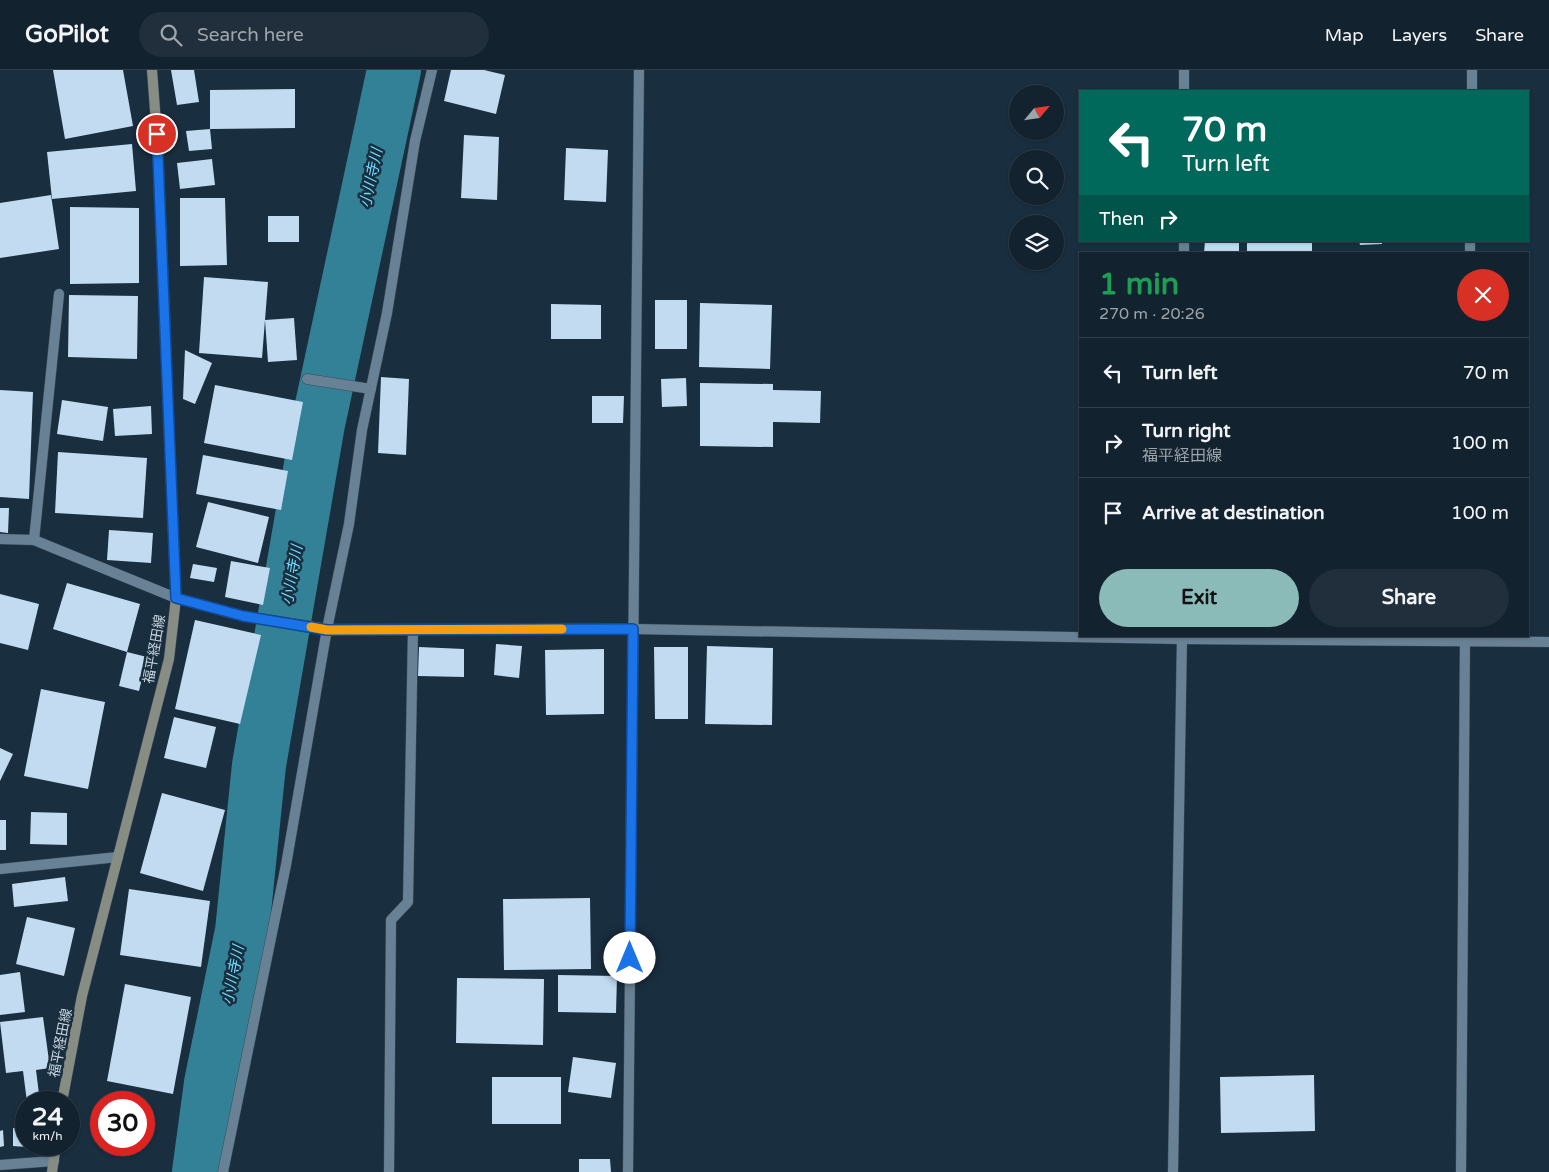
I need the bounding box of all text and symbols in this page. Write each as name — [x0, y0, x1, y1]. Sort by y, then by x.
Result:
search box — [139, 12, 489, 57]
text: GoPilot — [25, 20, 109, 49]
icon: search — [157, 21, 185, 49]
text: Search here — [197, 24, 304, 46]
text: Map — [1325, 24, 1364, 46]
text: Layers — [1392, 24, 1447, 46]
text: Share — [1475, 24, 1524, 46]
north arrow — [1009, 85, 1064, 140]
map controls — [1009, 85, 1064, 270]
text: 70 m — [1182, 109, 1267, 151]
icon: left — [1099, 110, 1164, 175]
pin — [136, 113, 178, 155]
icon: arrive — [143, 120, 171, 148]
water label: 小川寺川 — [356, 145, 386, 209]
button: search — [1009, 150, 1064, 205]
text: Turn left — [1182, 151, 1270, 177]
icon: right — [1154, 205, 1182, 233]
text: Then — [1099, 208, 1144, 230]
button: layers — [1009, 215, 1064, 270]
text: 1 min — [1099, 266, 1179, 303]
button: close — [1457, 269, 1509, 321]
text: 270 m · 20:26 — [1099, 304, 1205, 324]
icon: left — [1099, 359, 1127, 387]
text: Turn left — [1142, 362, 1218, 384]
text: 70 m — [1463, 362, 1509, 384]
text: Turn right — [1142, 420, 1230, 442]
icon: right — [1099, 429, 1127, 457]
text: 100 m — [1451, 432, 1509, 454]
text: 福平経田線 — [1142, 446, 1222, 466]
icon: arrive — [1099, 499, 1127, 527]
text: Arrive at destination — [1142, 502, 1325, 524]
text: 100 m — [1451, 502, 1509, 524]
water label: 小川寺川 — [278, 542, 306, 606]
button: Exit — [1099, 569, 1299, 627]
button: Share — [1309, 569, 1509, 627]
street label: 福平経田線 — [140, 613, 169, 685]
position arrow — [603, 931, 655, 983]
water label: 小川寺川 — [218, 942, 248, 1006]
street label: 福平経田線 — [45, 1007, 76, 1079]
speed limit sign: 30 — [90, 1091, 155, 1156]
text: 24 — [32, 1102, 63, 1132]
text: km/h — [32, 1129, 63, 1143]

